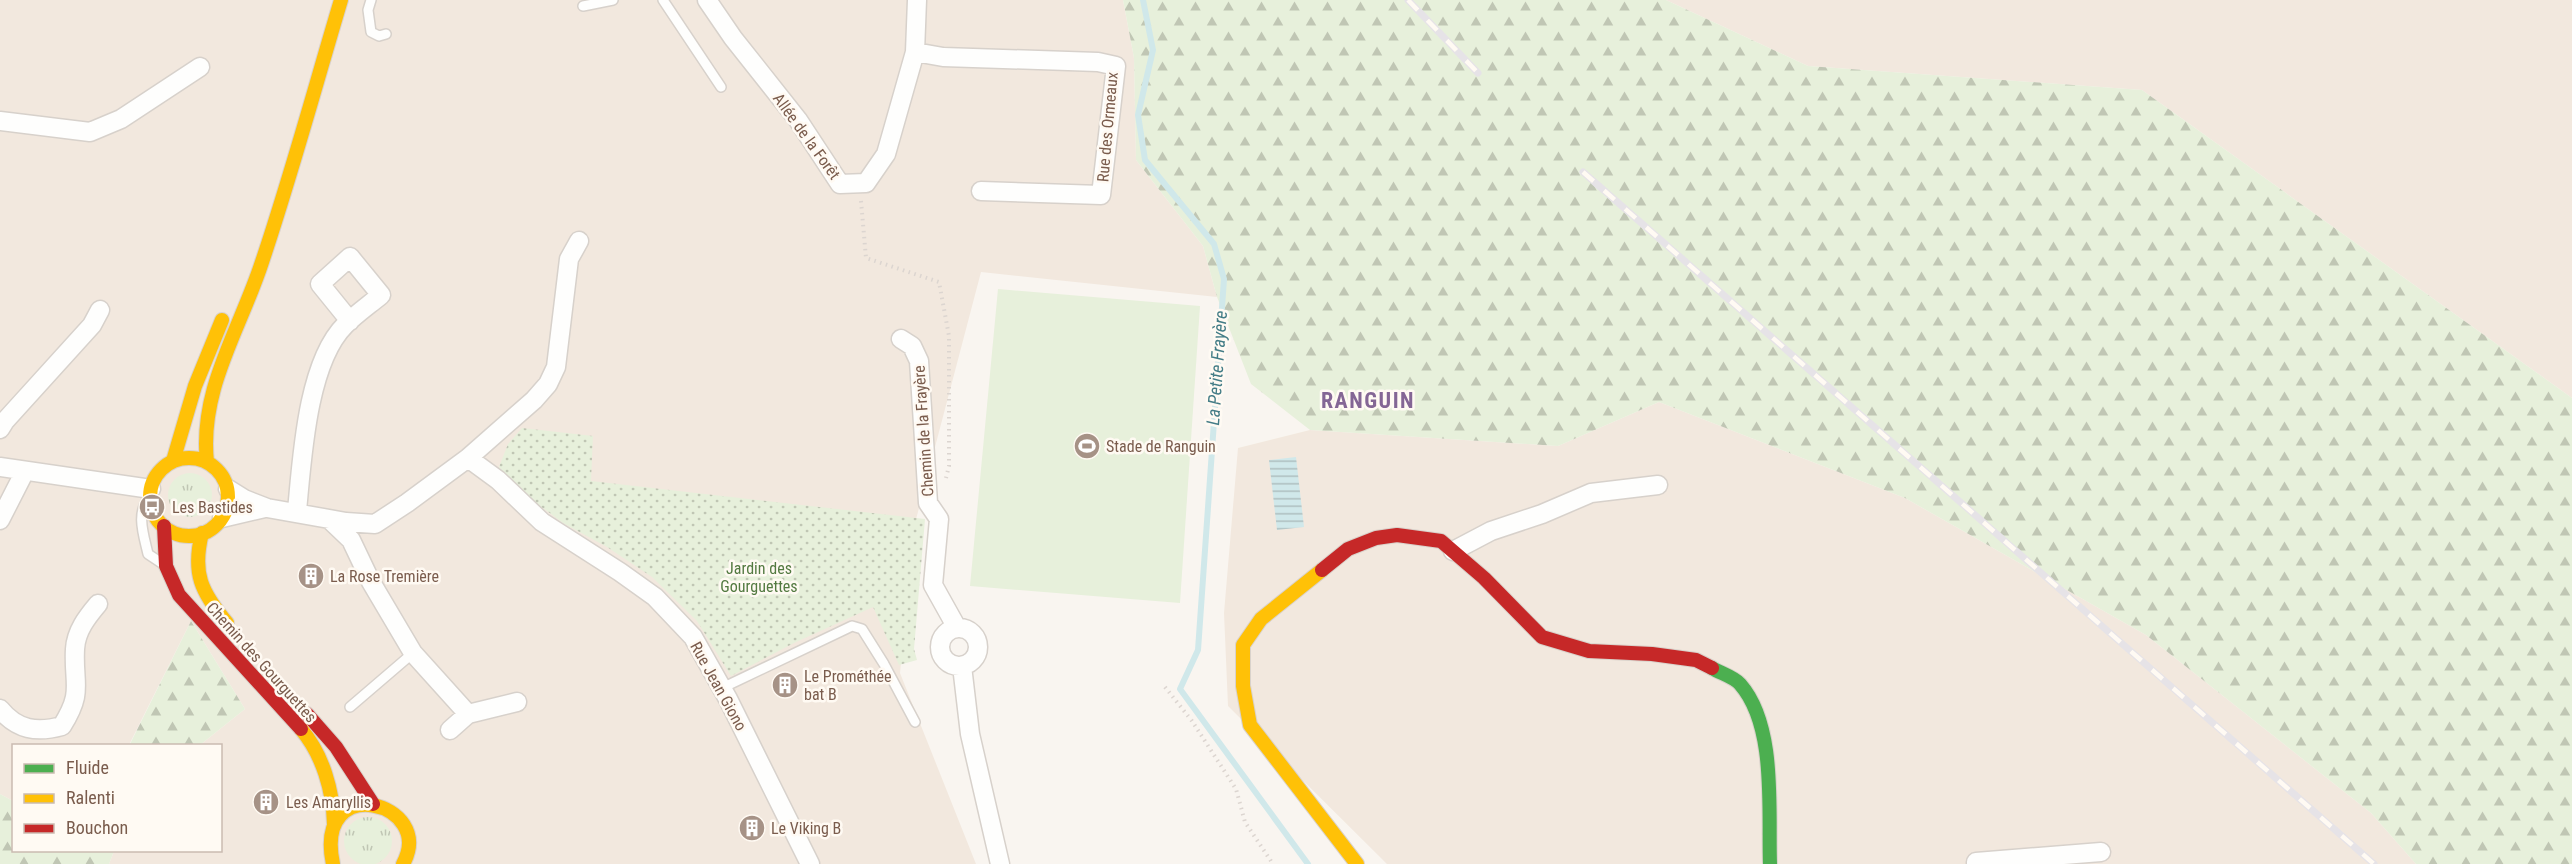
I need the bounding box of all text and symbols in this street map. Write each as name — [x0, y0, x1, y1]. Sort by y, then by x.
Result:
street label: Rue des Ormeaux — [1093, 71, 1122, 183]
street label: Allée de la Forêt — [769, 89, 844, 183]
water label: La Petite Frayère — [1202, 310, 1231, 426]
street label: Chemin de la Frayère — [909, 365, 938, 497]
district label: RANGUIN — [1321, 388, 1415, 413]
sports icon: Stade de Ranguin — [1072, 431, 1102, 461]
place label: Stade de Ranguin — [1106, 437, 1216, 456]
bus stop icon: Les Bastides — [137, 492, 167, 522]
place label: Les Bastides — [172, 498, 253, 517]
park label: Jardin des Gourguettes — [720, 559, 798, 596]
building icon: La Rose Tremière — [296, 561, 326, 591]
place label: La Rose Tremière — [330, 567, 439, 586]
street label: Chemin des Gourguettes — [203, 598, 321, 726]
street label: Rue Jean Giono — [686, 638, 751, 734]
place label: Le Prométhée bat B — [804, 667, 891, 704]
building icon: Le Prométhée bat B — [770, 670, 800, 700]
legend — [12, 744, 222, 852]
text: Fluide — [66, 757, 109, 778]
text: Ralenti — [66, 787, 115, 808]
building icon: Les Amaryllis — [251, 787, 281, 817]
place label: Les Amaryllis — [286, 793, 371, 812]
building icon: Le Viking B — [737, 813, 767, 843]
text: Bouchon — [66, 817, 128, 838]
place label: Le Viking B — [771, 819, 841, 838]

